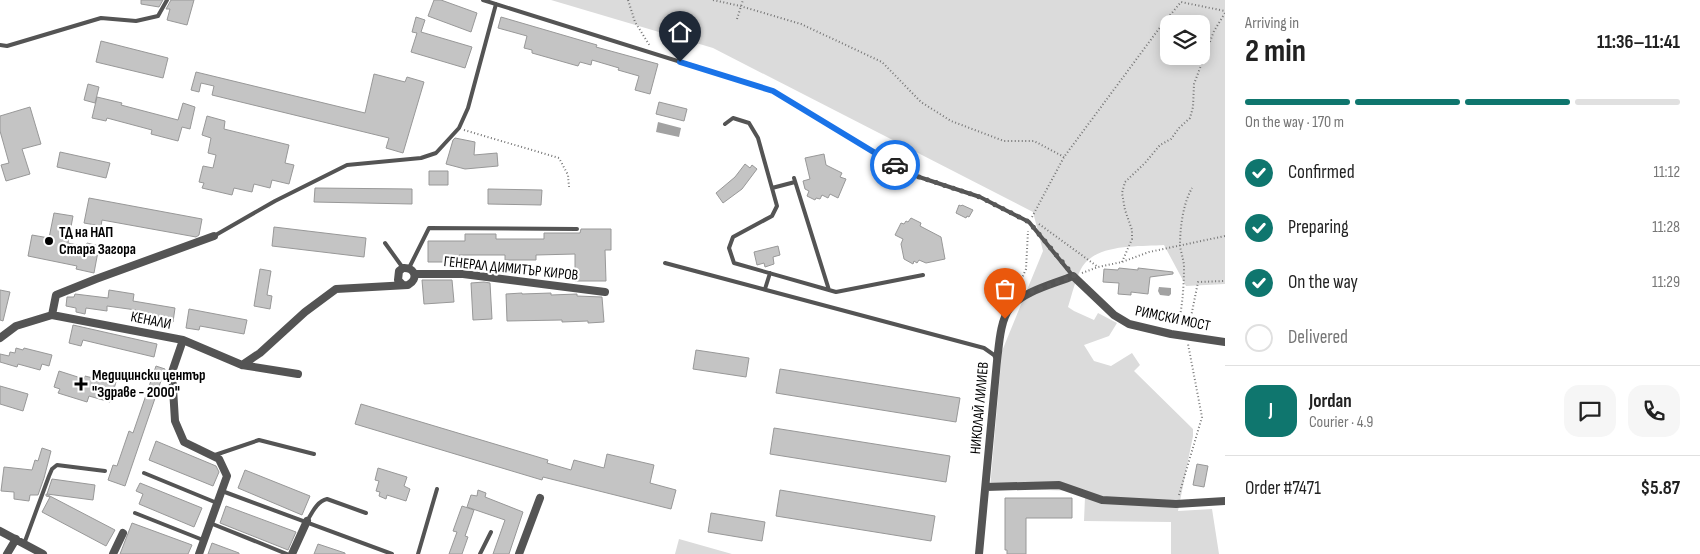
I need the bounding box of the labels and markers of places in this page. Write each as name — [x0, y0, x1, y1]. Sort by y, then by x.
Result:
pin — [659, 11, 701, 62]
place label: ТД на НАП Стара Загора — [59, 223, 136, 259]
marker: ТД на НАП Стара Загора — [43, 235, 55, 247]
pin — [984, 268, 1026, 319]
place label: Медицински център "Здраве - 2000" — [92, 366, 205, 402]
marker: Медицински център "Здраве - 2000" — [74, 377, 88, 391]

